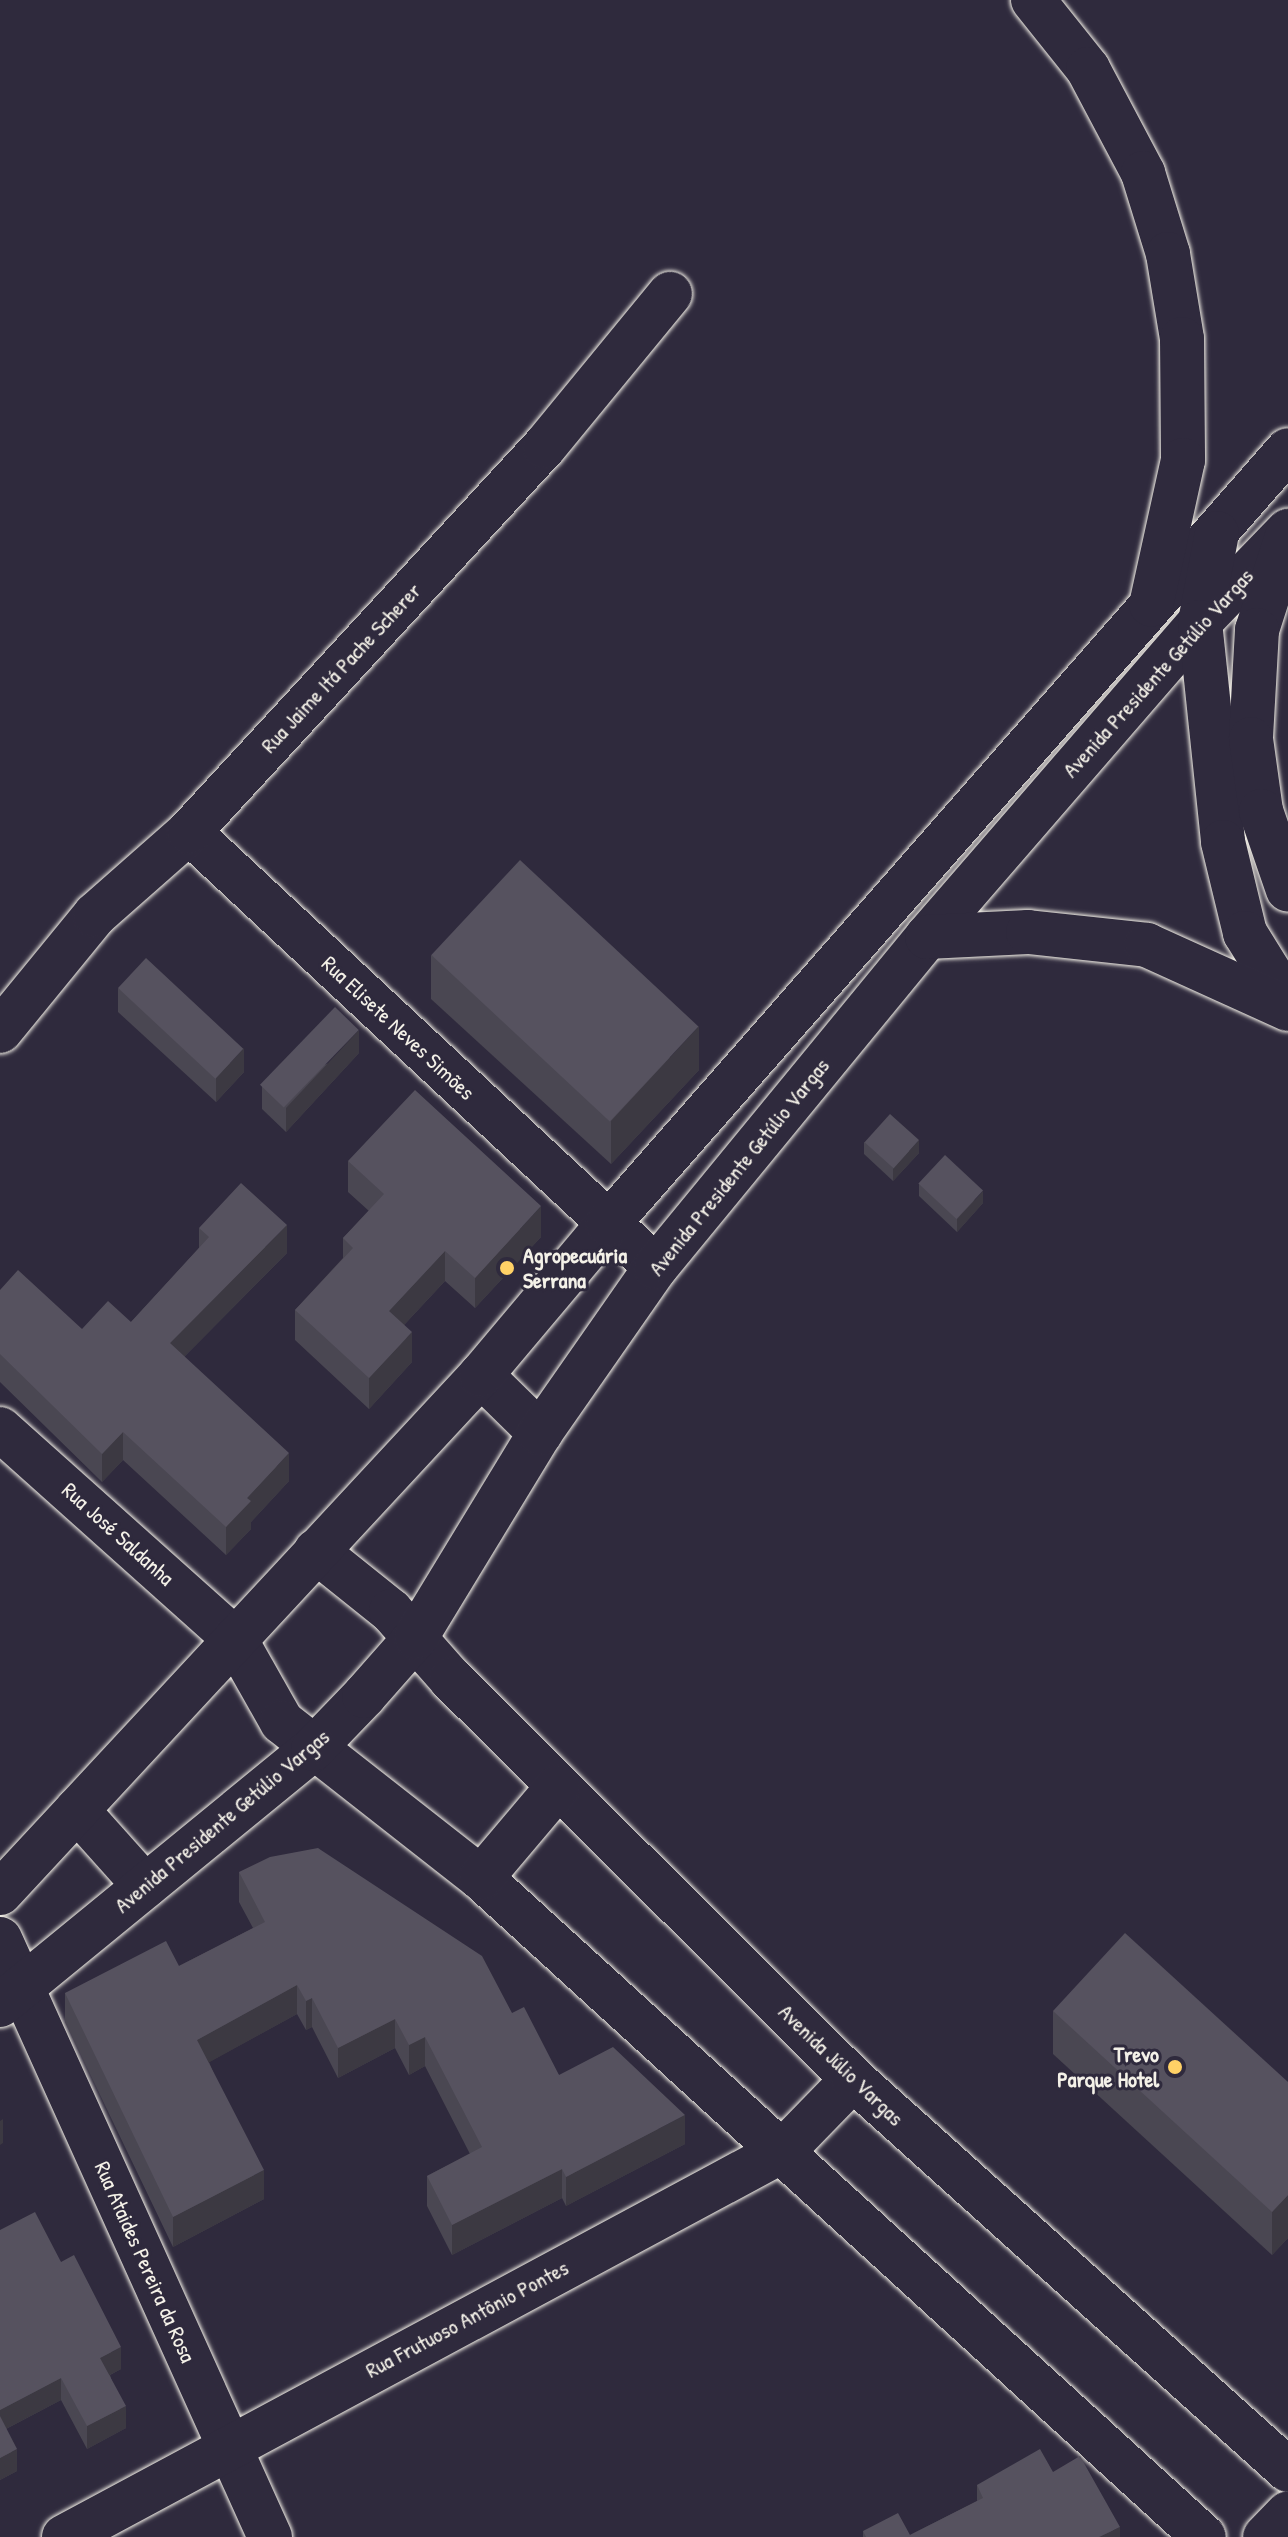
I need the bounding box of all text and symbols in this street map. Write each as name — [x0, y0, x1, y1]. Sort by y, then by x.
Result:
street label: Avenida Presidente Getúlio Vargas — [1057, 563, 1259, 783]
street label: Rua Jaime Itá Pache Scherer — [255, 578, 427, 758]
street label: Rua Elisete Neves Simões — [316, 950, 480, 1106]
street label: Avenida Presidente Getúlio Vargas — [643, 1053, 835, 1281]
place label: Agropecuária Serrana — [523, 1242, 627, 1294]
marker: Agropecuária Serrana — [498, 1259, 516, 1277]
street label: Rua José Saldanha — [57, 1477, 179, 1591]
street label: Avenida Presidente Getúlio Vargas — [109, 1723, 335, 1919]
street label: Avenida Júlio Vargas — [773, 1999, 909, 2131]
place label: Trevo Parque Hotel — [1057, 2041, 1159, 2092]
marker: Trevo Parque Hotel — [1166, 2058, 1184, 2076]
street label: Rua Ataides Pereira da Rosa — [89, 2157, 201, 2367]
street label: Rua Frutuoso Antônio Pontes — [361, 2254, 573, 2384]

